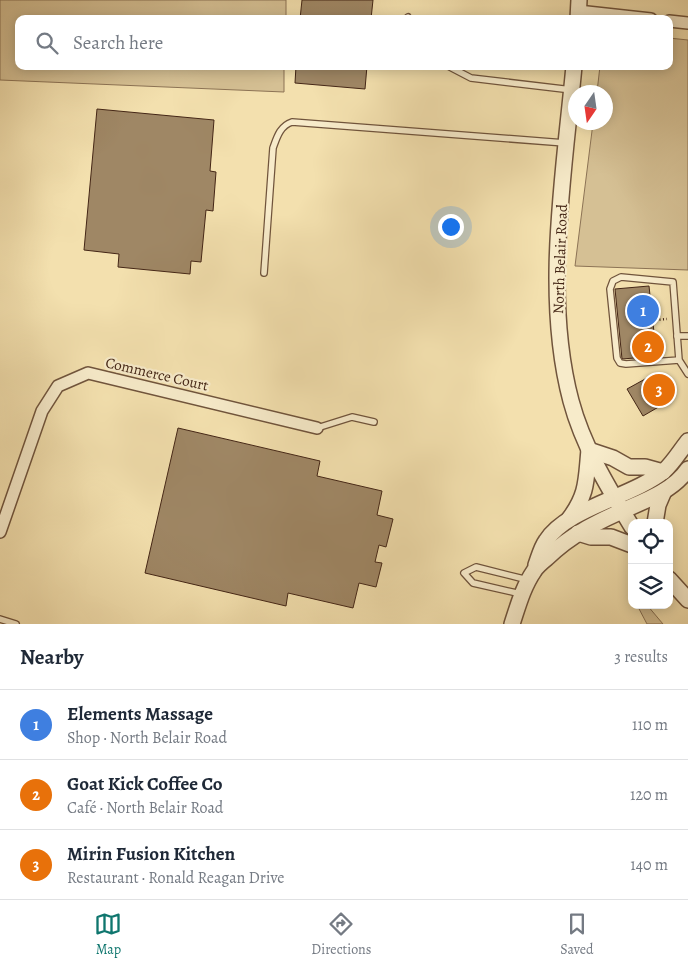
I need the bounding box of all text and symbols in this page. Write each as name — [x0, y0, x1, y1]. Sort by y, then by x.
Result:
search box — [15, 15, 673, 70]
icon: search — [33, 29, 61, 57]
text: Search here — [73, 30, 163, 56]
north arrow — [568, 85, 613, 130]
street label: North Belair Road — [548, 203, 572, 314]
your location — [438, 214, 464, 240]
pin: 1 — [627, 292, 659, 330]
pin: 2 — [632, 328, 664, 366]
street label: Commerce Court — [104, 352, 210, 396]
pin: 3 — [643, 371, 675, 409]
map controls — [628, 519, 673, 609]
button: locate — [628, 519, 673, 564]
button: layers — [628, 564, 673, 609]
text: Nearby — [20, 643, 83, 671]
text: 3 results — [614, 646, 668, 668]
text: Elements Massage — [67, 701, 213, 727]
text: 1 — [33, 714, 39, 736]
text: 110 m — [632, 714, 668, 736]
text: Shop · North Belair Road — [67, 727, 227, 749]
text: Goat Kick Coffee Co — [67, 771, 223, 797]
text: 2 — [32, 784, 40, 806]
text: 120 m — [630, 784, 668, 806]
text: Café · North Belair Road — [67, 797, 223, 819]
text: Mirin Fusion Kitchen — [67, 841, 235, 867]
text: 3 — [33, 854, 39, 876]
text: 140 m — [630, 854, 668, 876]
text: Restaurant · Ronald Reagan Drive — [67, 867, 284, 889]
tab: Map — [94, 910, 122, 959]
tab: Directions — [311, 910, 371, 959]
tab: Saved — [560, 910, 594, 959]

